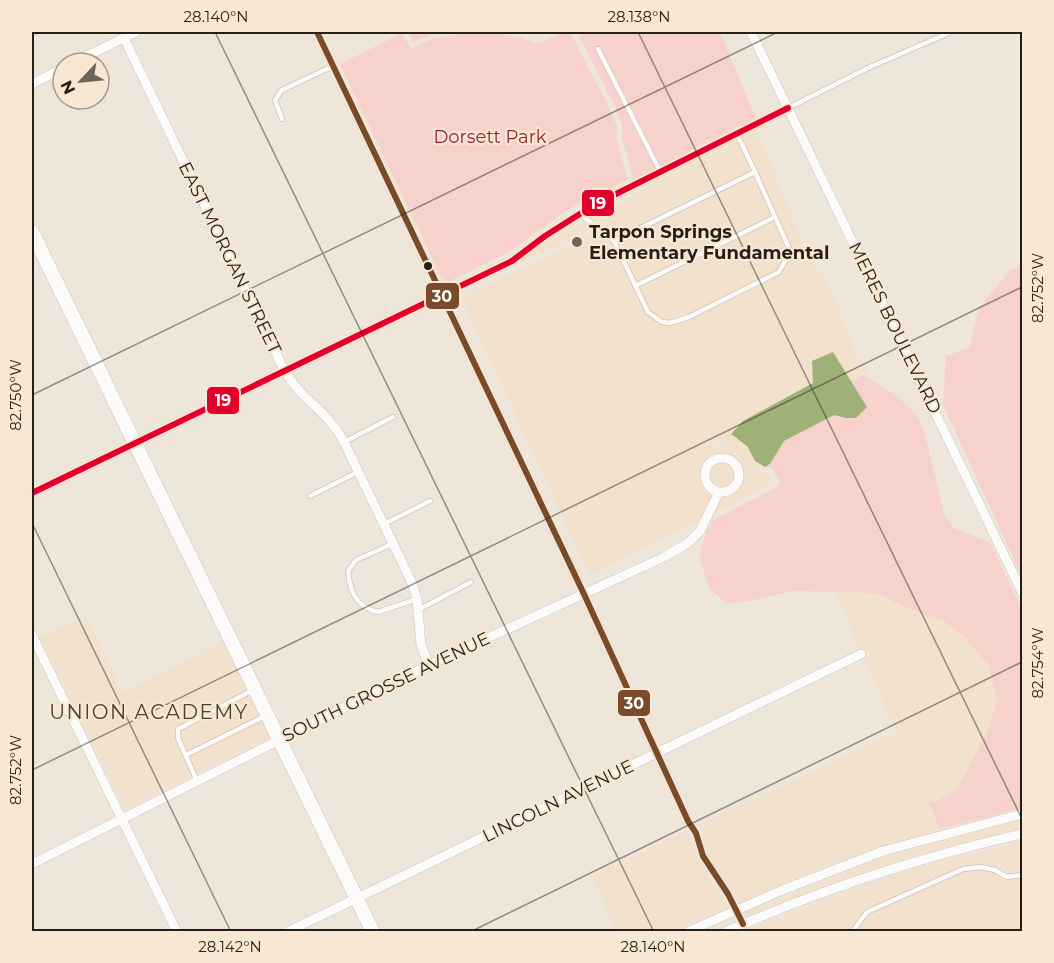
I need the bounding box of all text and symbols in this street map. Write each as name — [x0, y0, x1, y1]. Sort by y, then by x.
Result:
text: 28.140°N — [183, 7, 249, 26]
text: 28.138°N — [607, 7, 671, 26]
north arrow — [51, 51, 111, 111]
text: N — [57, 77, 79, 97]
park label: Dorsett Park — [433, 126, 547, 148]
street label: EAST MORGAN STREET — [174, 158, 286, 358]
line badge: 19 — [581, 189, 615, 217]
text: 19 — [590, 194, 606, 213]
place label: Tarpon Springs Elementary Fundamental — [589, 221, 829, 264]
marker: Tarpon Springs Elementary Fundamental — [570, 235, 584, 249]
street label: MERES BOULEVARD — [844, 239, 946, 417]
text: 82.752°W — [1028, 253, 1047, 323]
unlabelled marker — [422, 260, 434, 272]
line badge: 30 — [425, 282, 460, 310]
text: 30 — [431, 287, 452, 306]
text: 82.750°W — [6, 359, 25, 431]
line badge: 19 — [206, 386, 240, 415]
text: 19 — [215, 391, 231, 410]
street label: SOUTH GROSSE AVENUE — [279, 627, 493, 747]
text: 82.754°W — [1028, 627, 1047, 699]
line badge: 30 — [617, 689, 651, 717]
text: 30 — [623, 694, 644, 713]
district label: UNION ACADEMY — [49, 700, 249, 724]
text: 82.752°W — [6, 735, 25, 805]
street label: LINCOLN AVENUE — [479, 755, 637, 847]
text: 28.142°N — [198, 937, 262, 956]
text: 28.140°N — [620, 937, 686, 956]

